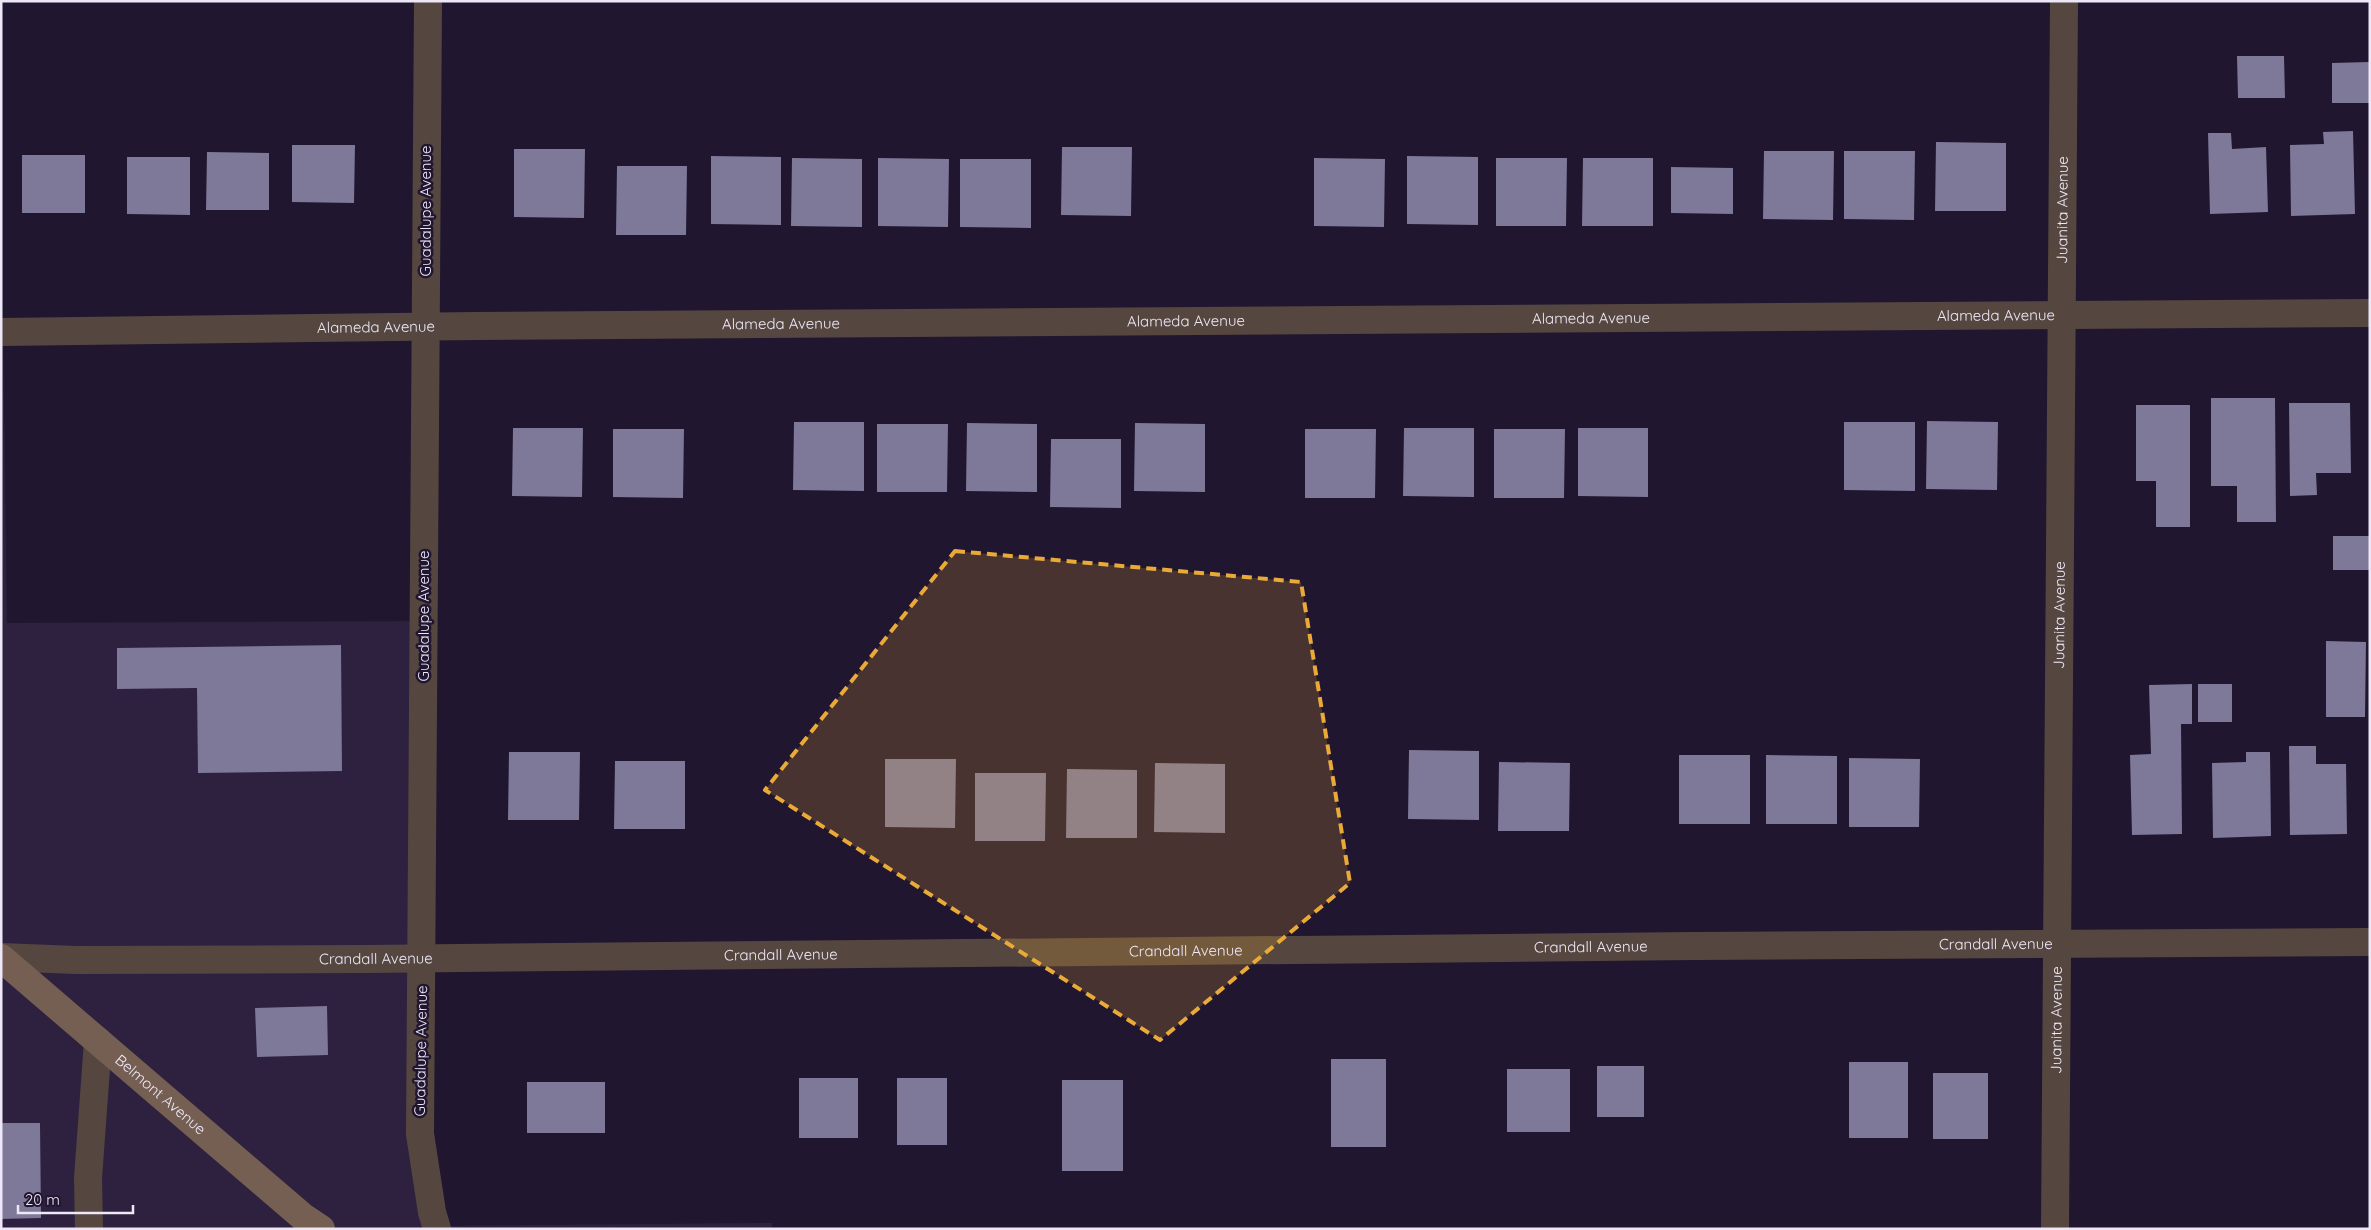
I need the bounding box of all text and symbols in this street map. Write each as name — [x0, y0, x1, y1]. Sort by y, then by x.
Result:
street label: Guadalupe Avenue — [416, 145, 435, 277]
street label: Juanita Avenue — [2052, 156, 2072, 264]
street label: Alameda Avenue — [1937, 305, 2055, 325]
street label: Alameda Avenue — [1532, 308, 1650, 328]
street label: Alameda Avenue — [1127, 311, 1245, 331]
street label: Alameda Avenue — [722, 313, 840, 333]
street label: Alameda Avenue — [317, 317, 435, 337]
street label: Guadalupe Avenue — [414, 550, 433, 682]
street label: Juanita Avenue — [2049, 561, 2069, 669]
street label: Crandall Avenue — [1939, 934, 2053, 954]
street label: Crandall Avenue — [1534, 936, 1648, 957]
street label: Crandall Avenue — [1129, 940, 1243, 961]
street label: Crandall Avenue — [724, 944, 838, 964]
street label: Crandall Avenue — [319, 948, 433, 968]
street label: Juanita Avenue — [2046, 966, 2066, 1074]
street label: Guadalupe Avenue — [410, 985, 431, 1117]
street label: Belmont Avenue — [111, 1050, 210, 1139]
scale bar — [18, 1182, 132, 1214]
text: 20 m — [25, 1190, 60, 1209]

